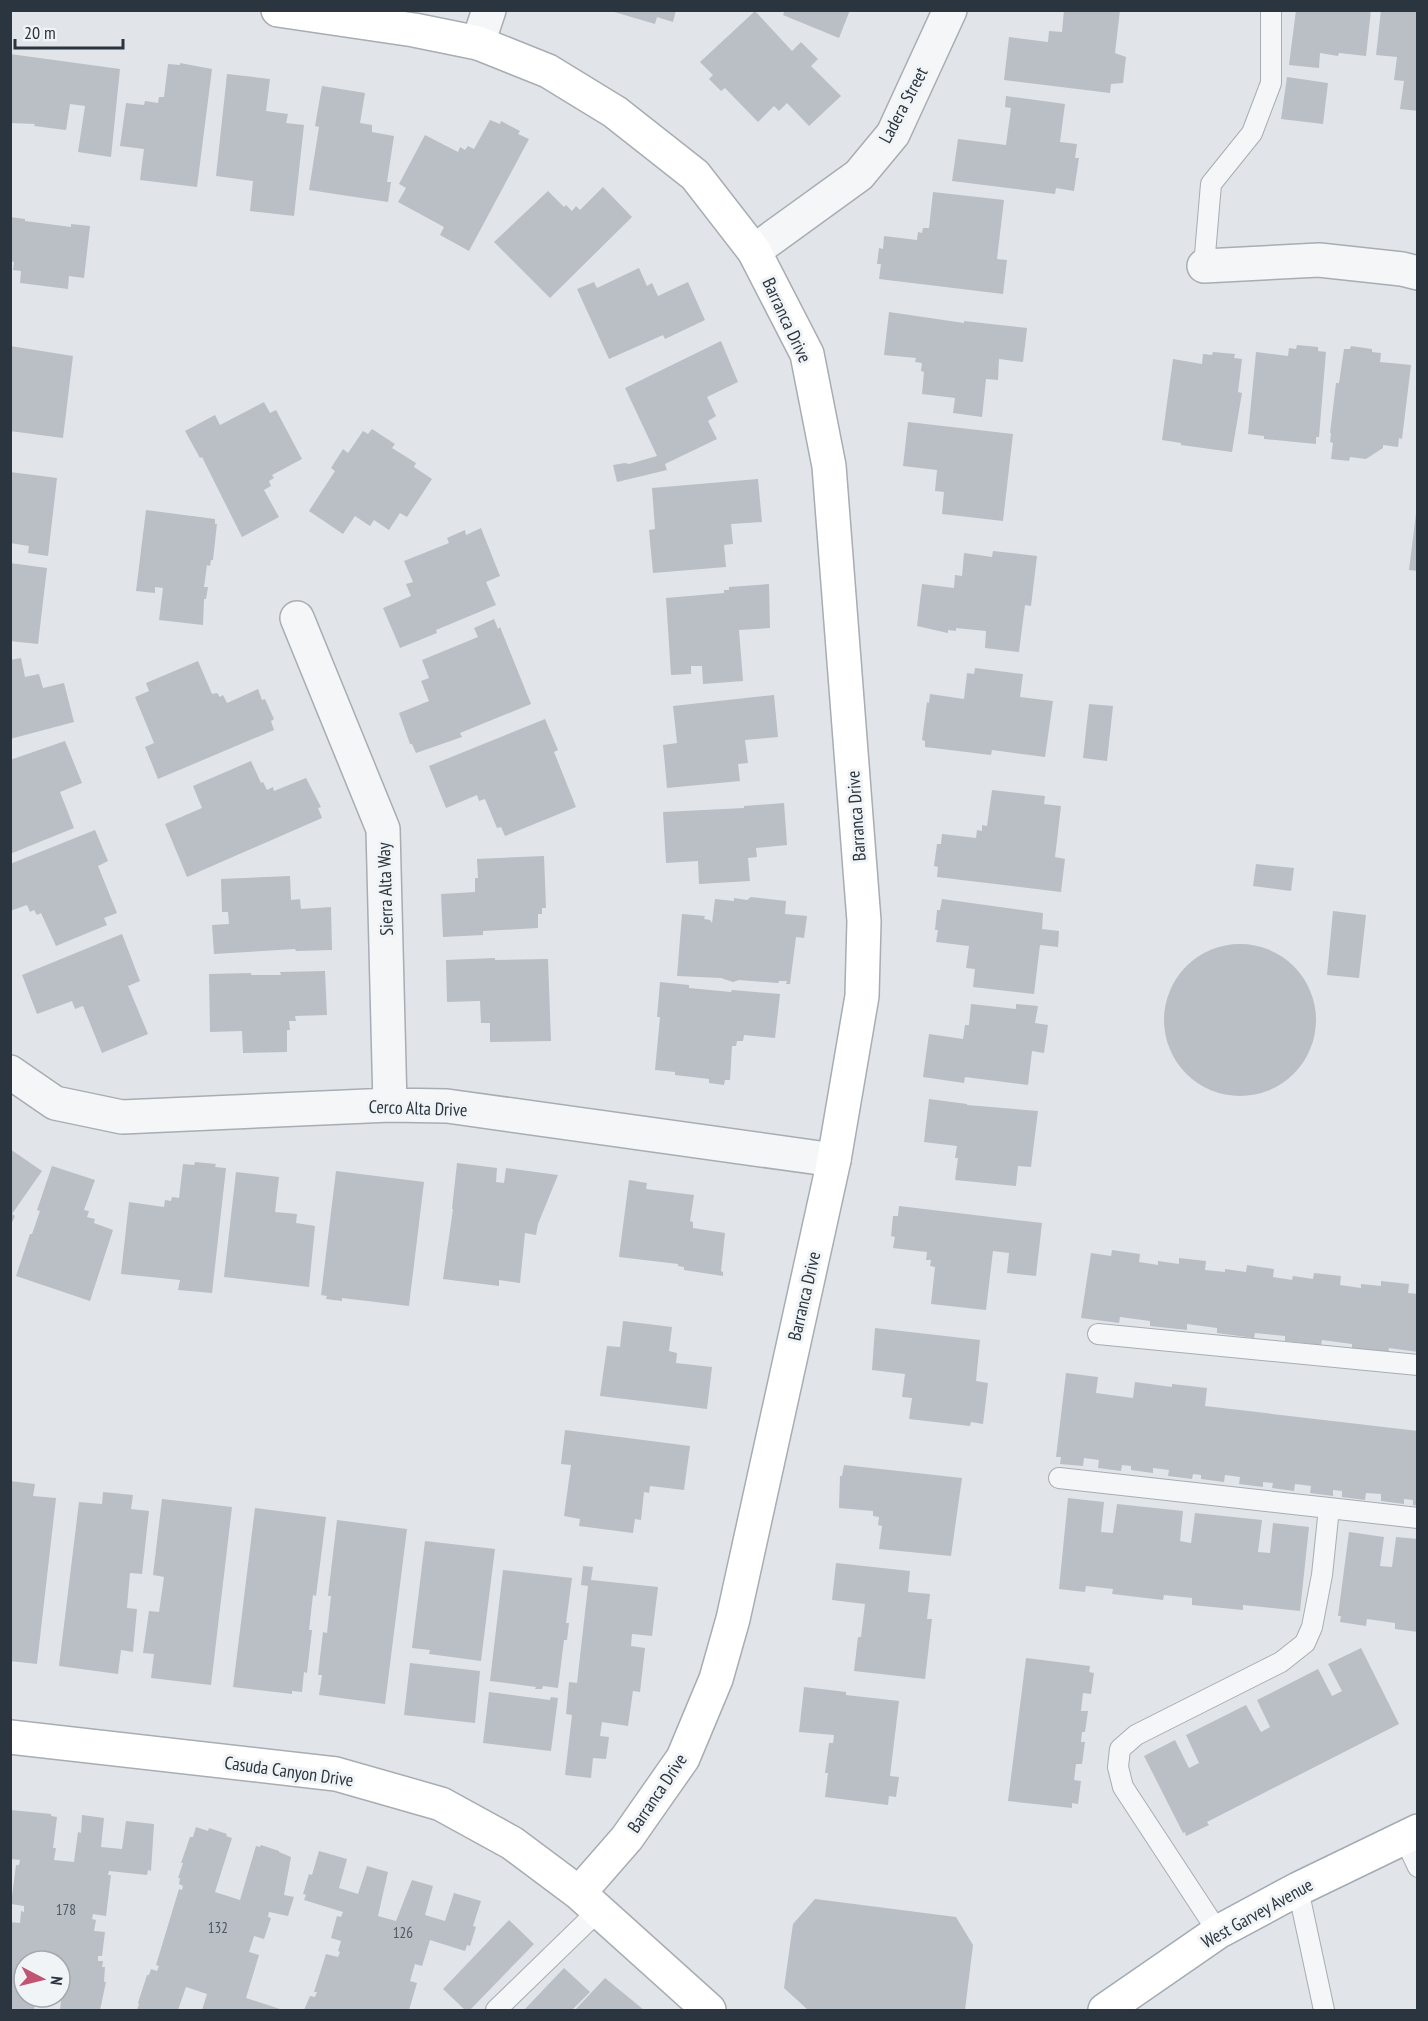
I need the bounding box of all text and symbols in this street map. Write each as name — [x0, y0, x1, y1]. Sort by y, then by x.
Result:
scale bar — [15, 12, 123, 50]
text: 20 m — [24, 21, 56, 44]
street label: Ladera Street — [873, 63, 933, 147]
street label: Barranca Drive — [757, 274, 817, 366]
street label: Barranca Drive — [841, 770, 871, 862]
street label: Sierra Alta Way — [372, 842, 398, 936]
street label: Cerco Alta Drive — [368, 1095, 468, 1121]
street label: Barranca Drive — [783, 1249, 825, 1343]
street label: Barranca Drive — [622, 1749, 692, 1837]
street label: Casuda Canyon Drive — [223, 1751, 355, 1791]
street label: West Garvey Avenue — [1197, 1873, 1317, 1953]
house number: 178 — [56, 1900, 76, 1919]
house number: 132 — [208, 1918, 228, 1937]
house number: 126 — [393, 1923, 413, 1942]
north arrow — [12, 1949, 72, 2009]
text: N — [46, 1975, 67, 1986]

